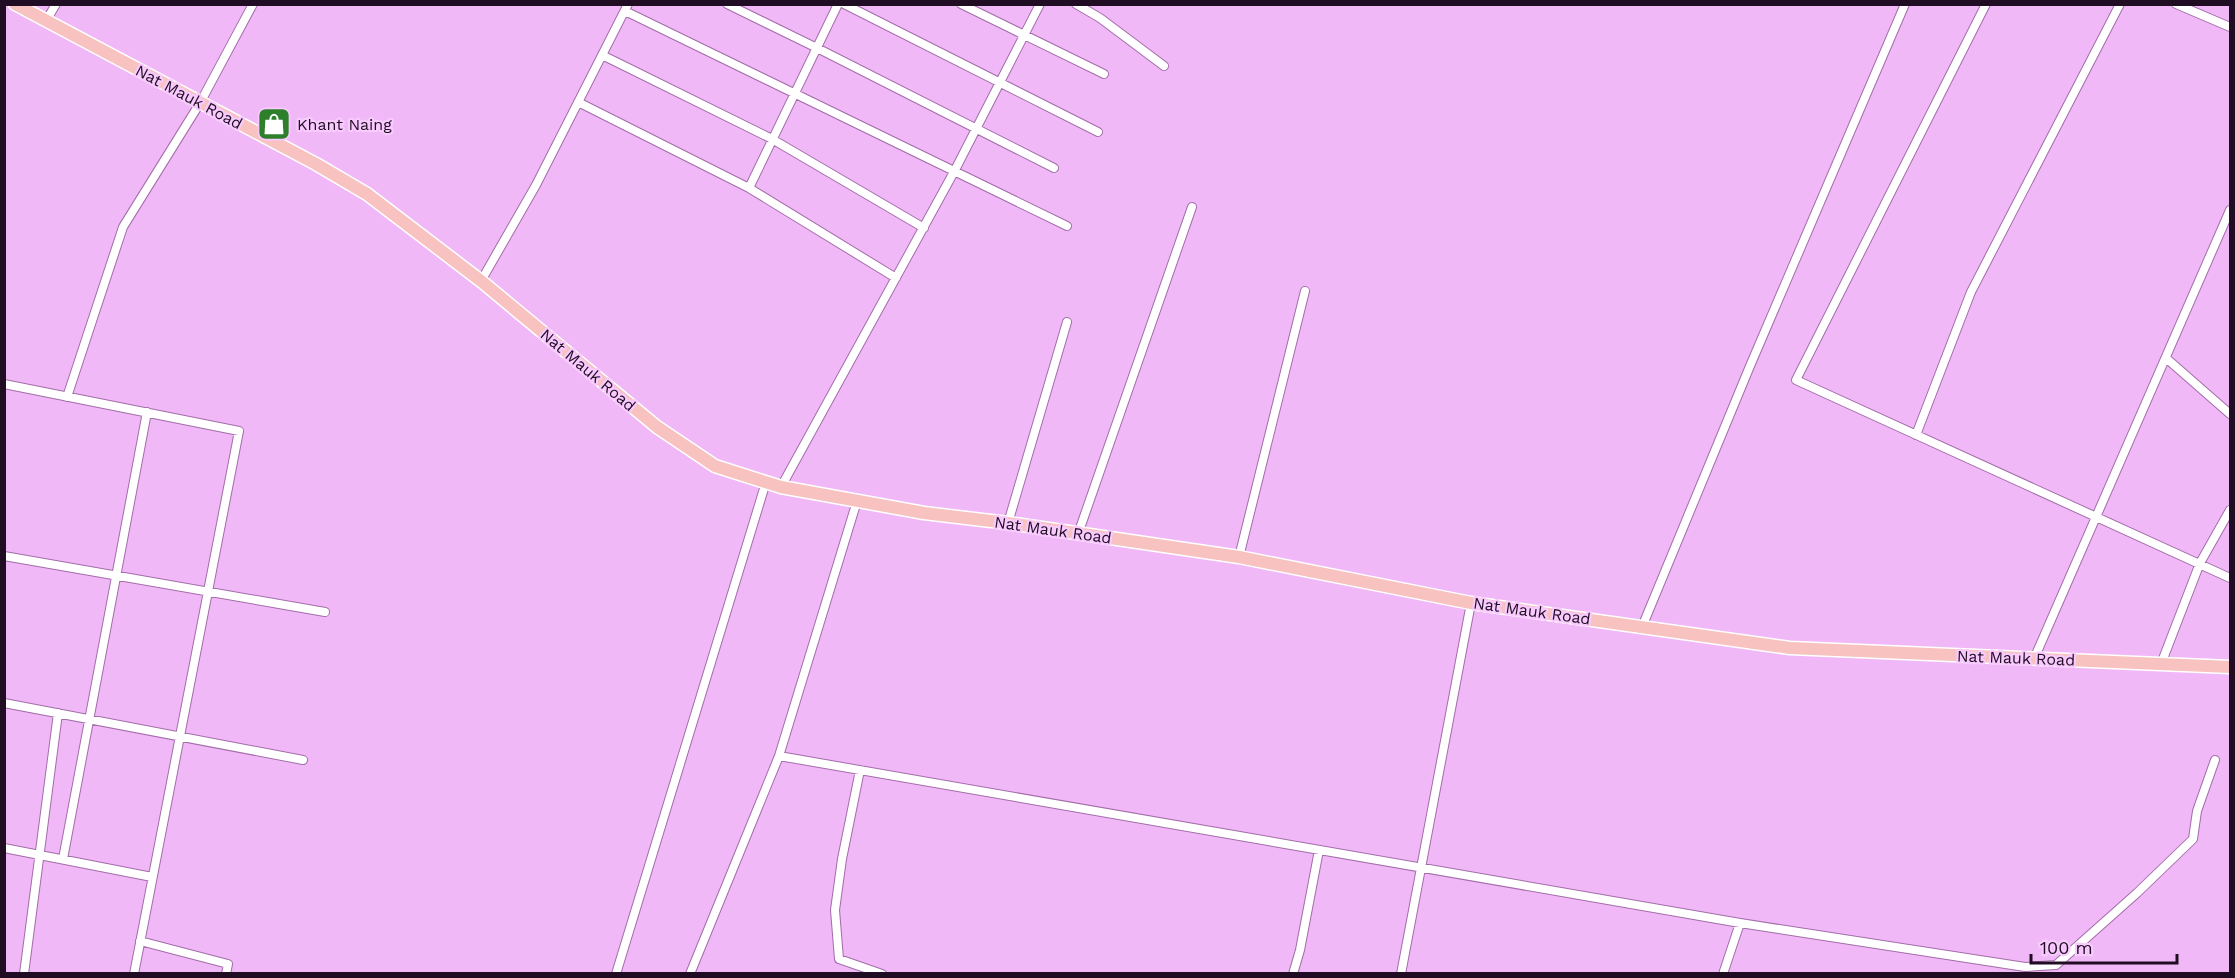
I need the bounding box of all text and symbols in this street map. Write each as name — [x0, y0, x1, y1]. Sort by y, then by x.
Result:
street label: Nat Mauk Road — [132, 61, 246, 133]
shop icon: Khant Naing — [256, 106, 292, 142]
place label: Khant Naing — [297, 115, 392, 134]
street label: Nat Mauk Road — [537, 325, 639, 415]
street label: Nat Mauk Road — [993, 512, 1113, 548]
street label: Nat Mauk Road — [1472, 593, 1592, 629]
street label: Nat Mauk Road — [1957, 646, 2075, 670]
scale bar — [2031, 927, 2176, 965]
text: 100 m — [2040, 937, 2093, 958]

